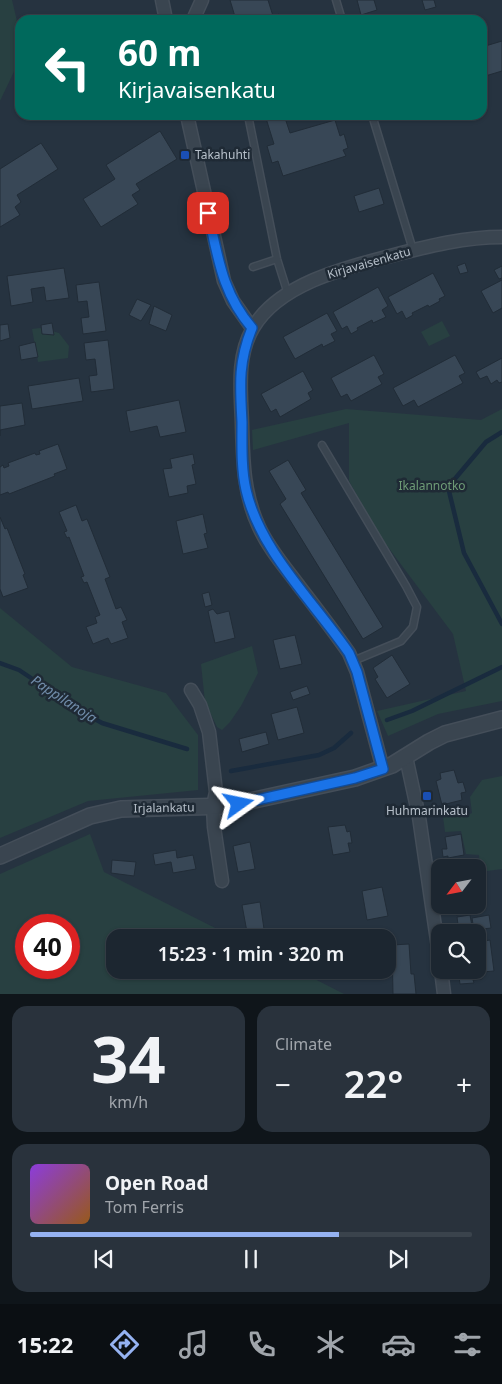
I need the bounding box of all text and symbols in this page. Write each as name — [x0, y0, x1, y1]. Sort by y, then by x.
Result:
text: 60 m — [118, 29, 201, 76]
icon: left — [35, 35, 100, 100]
text: Kirjavaisenkatu — [118, 74, 276, 104]
place label: Takahuhti — [195, 146, 250, 163]
marker: Takahuhti — [179, 149, 191, 161]
pin — [187, 192, 229, 234]
icon: arrive — [194, 199, 222, 227]
street label: Kirjavaisenkatu — [325, 242, 413, 283]
park label: Ikalannotko — [398, 477, 466, 494]
water label: Pappilanoja — [28, 670, 101, 727]
position arrow — [212, 777, 264, 829]
marker: Huhmarinkatu — [421, 790, 433, 802]
street label: Irjalankatu — [133, 798, 195, 817]
place label: Huhmarinkatu — [386, 802, 468, 819]
north arrow — [431, 859, 486, 914]
map controls — [431, 859, 486, 979]
speed limit sign: 40 — [15, 914, 80, 979]
button: search — [431, 924, 486, 979]
text: 15:23 · 1 min · 320 m — [158, 941, 344, 967]
text: 34 — [91, 1014, 166, 1102]
text: Climate — [275, 1033, 332, 1055]
text: 22° — [344, 1057, 403, 1109]
text: − — [275, 1065, 291, 1103]
text: + — [456, 1065, 472, 1103]
text: km/h — [109, 1091, 148, 1113]
text: Open Road — [105, 1170, 208, 1196]
text: Tom Ferris — [105, 1196, 184, 1218]
icon: previous — [90, 1245, 118, 1273]
icon: pause — [237, 1245, 265, 1273]
icon: next — [384, 1245, 412, 1273]
icon: directions — [107, 1327, 142, 1362]
icon: music — [176, 1327, 211, 1362]
icon: phone — [244, 1327, 279, 1362]
icon: climate — [313, 1327, 348, 1362]
icon: car — [381, 1327, 416, 1362]
icon: filters — [450, 1327, 485, 1362]
text: 15:22 — [17, 1329, 73, 1359]

